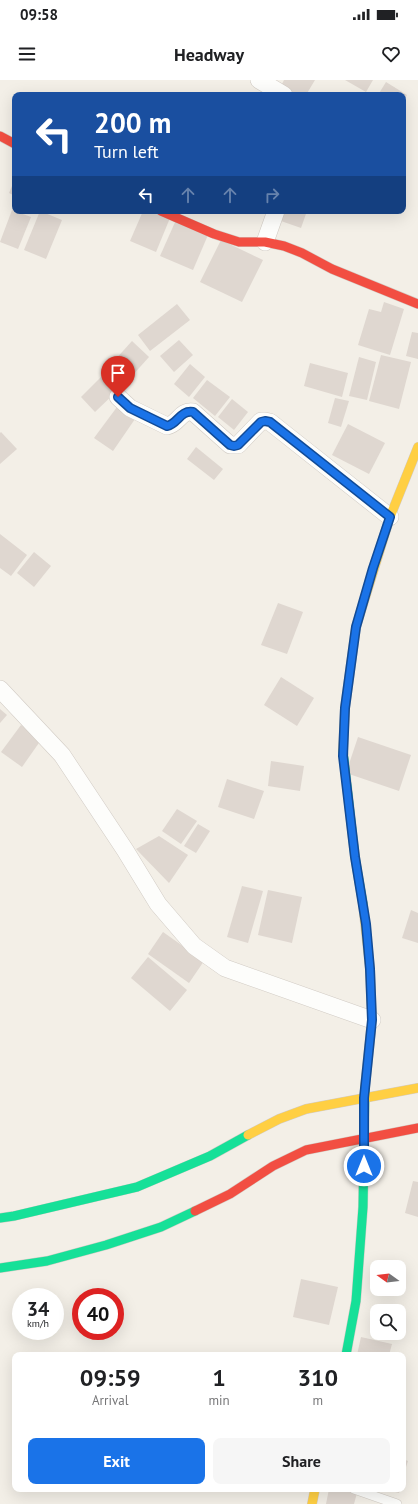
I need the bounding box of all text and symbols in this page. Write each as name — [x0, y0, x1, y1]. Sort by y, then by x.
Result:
text: 09:58 — [20, 5, 58, 24]
icon: menu — [16, 43, 38, 65]
text: Headway — [174, 43, 244, 66]
icon: heart — [380, 43, 402, 65]
text: 200 m — [94, 104, 171, 141]
icon: left — [28, 108, 80, 160]
text: Turn left — [94, 140, 159, 163]
icon: left — [135, 184, 157, 206]
icon: ahead — [177, 184, 199, 206]
icon: ahead — [219, 184, 241, 206]
icon: right — [261, 184, 283, 206]
pin — [101, 356, 135, 397]
icon: arrive — [107, 362, 129, 384]
position arrow — [343, 1145, 385, 1187]
north arrow — [370, 1260, 406, 1296]
map controls — [370, 1260, 406, 1340]
speed limit sign: 40 — [72, 1288, 124, 1340]
text: 34 — [27, 1296, 49, 1322]
button: search — [370, 1304, 406, 1340]
text: km/h — [27, 1317, 49, 1330]
text: 09:59 — [80, 1362, 141, 1393]
text: 1 — [212, 1362, 226, 1393]
text: 310 — [297, 1362, 338, 1393]
text: Arrival — [92, 1392, 128, 1409]
text: min — [208, 1392, 230, 1409]
text: m — [313, 1392, 323, 1409]
button: Exit — [28, 1438, 205, 1484]
button: Share — [213, 1438, 390, 1484]

